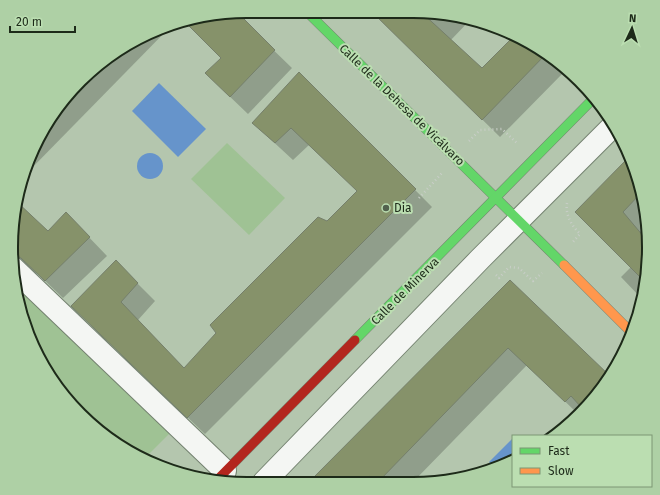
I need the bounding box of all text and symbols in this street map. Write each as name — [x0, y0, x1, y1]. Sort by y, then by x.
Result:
scale bar — [10, 8, 75, 34]
north arrow — [612, 8, 652, 48]
text: N — [629, 12, 637, 25]
text: 20 m — [16, 15, 42, 29]
street label: Calle de la Dehesa de Vicálvaro — [336, 41, 468, 169]
place label: Dia — [394, 201, 412, 215]
marker: Dia — [381, 203, 391, 213]
street label: Calle de Minerva — [368, 254, 442, 328]
legend — [512, 435, 652, 487]
text: Fast — [548, 444, 570, 458]
text: Slow — [548, 464, 574, 478]

